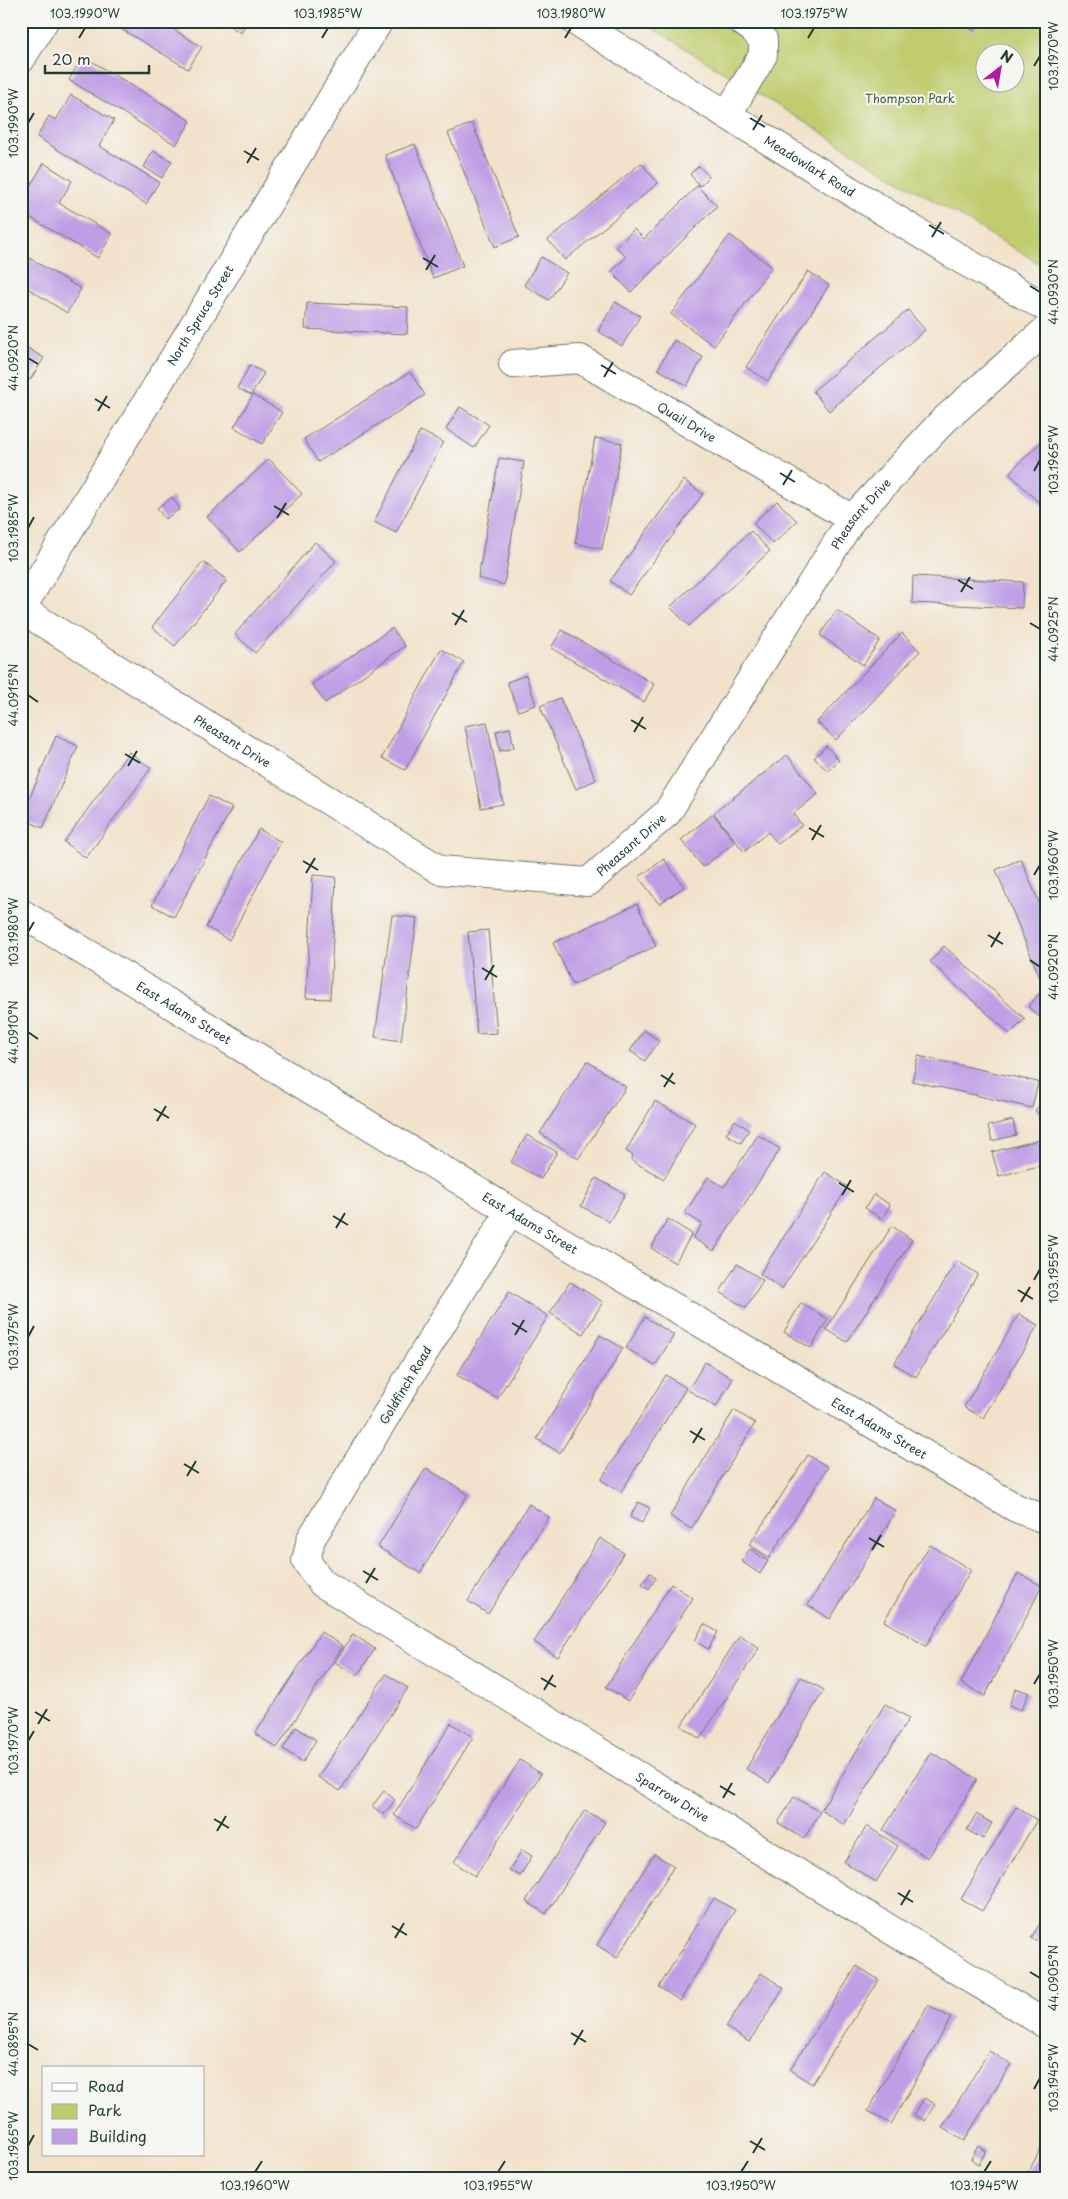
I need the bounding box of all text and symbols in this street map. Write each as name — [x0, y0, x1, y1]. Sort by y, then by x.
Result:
text: 103.1990°W — [50, 4, 121, 22]
text: 103.1985°W — [294, 4, 363, 22]
text: 103.1980°W — [536, 4, 606, 22]
text: 103.1975°W — [780, 4, 848, 22]
text: 103.1970°W — [1044, 21, 1062, 90]
scale bar — [45, 42, 149, 74]
north arrow — [976, 42, 1026, 92]
text: N — [997, 45, 1017, 68]
text: 20 m — [52, 47, 91, 70]
text: 103.1990°W — [4, 87, 22, 158]
park label: Thompson Park — [865, 89, 955, 107]
street label: Meadowlark Road — [761, 131, 859, 201]
text: 44.0930°N — [1044, 259, 1062, 325]
street label: North Spruce Street — [162, 261, 238, 369]
text: 44.0920°N — [4, 325, 22, 391]
street label: Quail Drive — [654, 397, 720, 446]
text: 103.1965°W — [1044, 425, 1062, 495]
street label: Pheasant Drive — [826, 474, 895, 553]
text: 103.1985°W — [4, 493, 22, 562]
text: 44.0925°N — [1044, 596, 1062, 662]
text: 44.0915°N — [4, 664, 22, 726]
street label: Pheasant Drive — [191, 710, 274, 771]
street label: Pheasant Drive — [592, 809, 670, 880]
text: 103.1960°W — [1044, 829, 1062, 900]
text: 103.1980°W — [4, 897, 22, 967]
text: 44.0920°N — [1044, 934, 1062, 1000]
street label: East Adams Street — [133, 977, 235, 1048]
text: 44.0910°N — [4, 1000, 22, 1064]
street label: East Adams Street — [479, 1187, 581, 1258]
text: 103.1955°W — [1044, 1234, 1062, 1303]
text: 103.1975°W — [4, 1303, 22, 1371]
street label: Goldfinch Road — [374, 1342, 436, 1428]
street label: East Adams Street — [828, 1393, 931, 1463]
text: 103.1950°W — [1044, 1638, 1062, 1709]
text: 103.1970°W — [4, 1706, 22, 1775]
street label: Sparrow Drive — [632, 1767, 713, 1826]
text: 44.0905°N — [1044, 1945, 1062, 2011]
text: 44.0895°N — [4, 2012, 22, 2076]
text: 103.1945°W — [1044, 2043, 1062, 2112]
legend — [42, 2066, 205, 2156]
text: Road — [88, 2074, 124, 2097]
text: Park — [88, 2098, 122, 2121]
text: 103.1965°W — [4, 2111, 22, 2181]
text: Building — [88, 2124, 147, 2147]
text: 103.1960°W — [220, 2176, 291, 2194]
text: 103.1955°W — [464, 2176, 533, 2194]
text: 103.1950°W — [706, 2176, 777, 2194]
text: 103.1945°W — [950, 2176, 1019, 2194]

